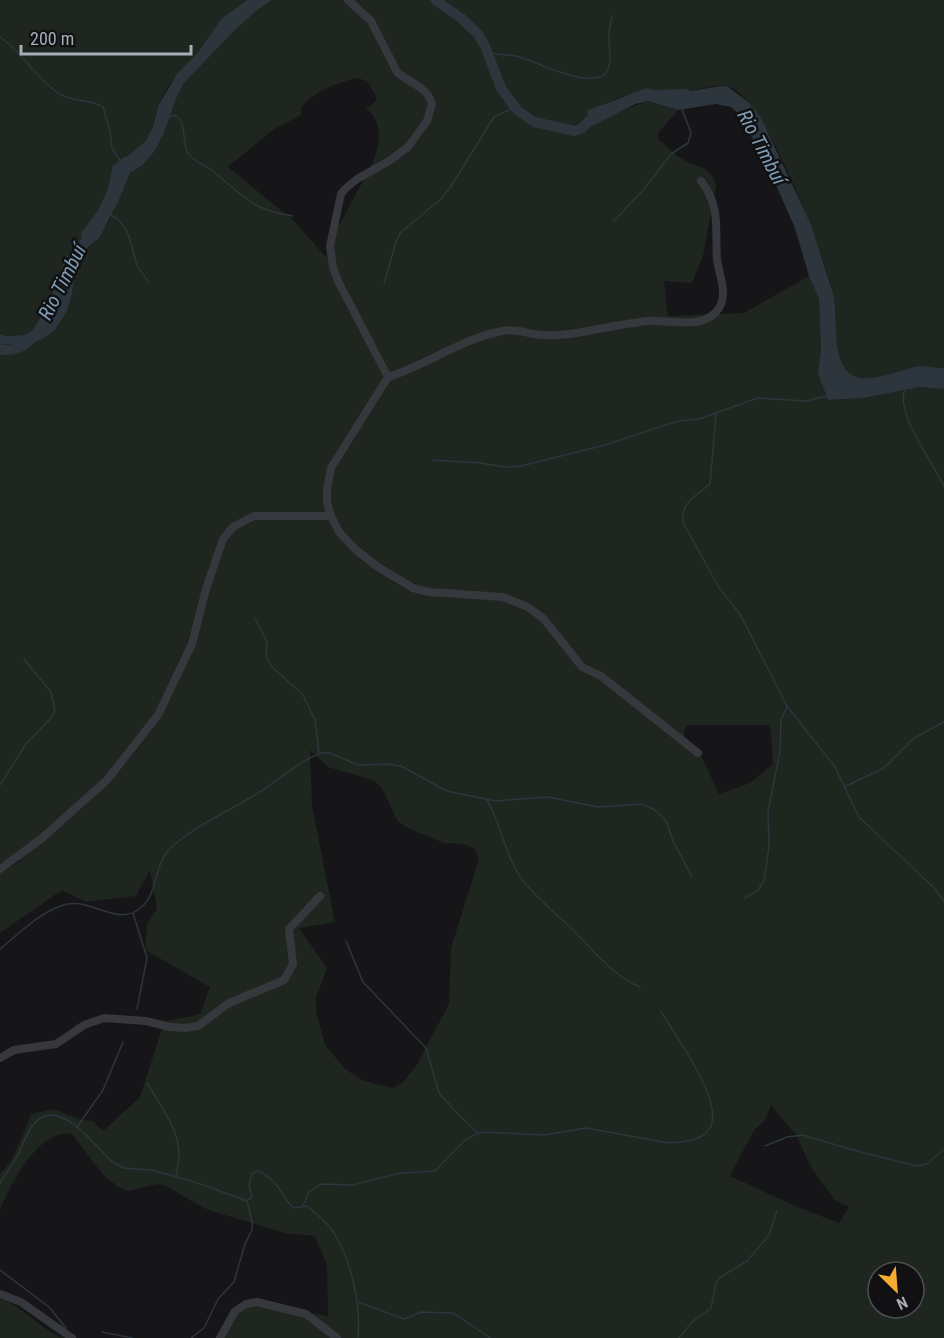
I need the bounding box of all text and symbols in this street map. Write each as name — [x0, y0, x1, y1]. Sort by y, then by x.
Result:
scale bar — [21, 18, 190, 56]
text: 200 m — [30, 28, 74, 49]
water label: Rio Timbuí — [732, 105, 793, 191]
water label: Rio Timbuí — [33, 238, 92, 324]
north arrow — [866, 1260, 926, 1320]
text: N — [894, 1292, 911, 1314]

